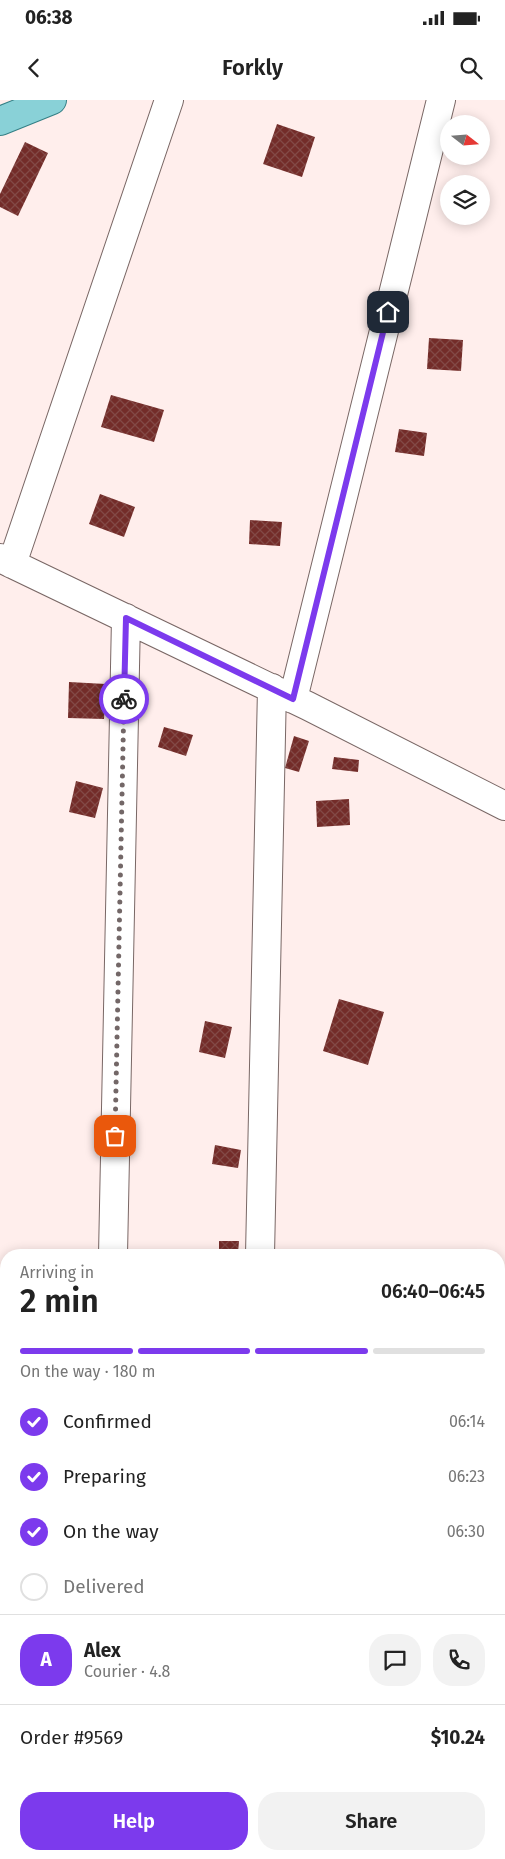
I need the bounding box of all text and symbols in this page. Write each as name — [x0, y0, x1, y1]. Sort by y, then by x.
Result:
text: 06:38 — [25, 6, 73, 29]
icon: back — [20, 54, 48, 82]
text: Forkly — [222, 54, 283, 81]
icon: search — [457, 54, 485, 82]
north arrow — [440, 115, 490, 165]
map controls — [440, 115, 490, 225]
button: layers — [440, 175, 490, 225]
pin — [367, 291, 409, 333]
icon: home — [374, 298, 402, 326]
courier — [99, 674, 149, 724]
icon: bike — [110, 685, 138, 713]
pin — [94, 1115, 136, 1157]
icon: bag — [101, 1122, 129, 1150]
text: Arriving in — [20, 1263, 94, 1282]
text: 06:40–06:45 — [381, 1280, 485, 1303]
text: 2 min — [20, 1282, 99, 1320]
text: On the way · 180 m — [20, 1362, 155, 1381]
icon: check — [20, 1408, 48, 1436]
text: Confirmed — [63, 1410, 152, 1433]
text: 06:14 — [449, 1412, 485, 1431]
icon: check — [20, 1463, 48, 1491]
text: Preparing — [63, 1465, 146, 1488]
text: 06:23 — [448, 1467, 485, 1486]
icon: check — [20, 1518, 48, 1546]
text: On the way — [63, 1520, 159, 1543]
text: 06:30 — [447, 1522, 485, 1541]
text: Delivered — [63, 1575, 145, 1598]
button: chat — [369, 1634, 421, 1686]
button: phone — [433, 1634, 485, 1686]
text: Alex — [84, 1639, 121, 1662]
text: A — [40, 1648, 52, 1671]
text: Courier · 4.8 — [84, 1662, 170, 1681]
text: Order #9569 — [20, 1726, 123, 1749]
text: $10.24 — [431, 1726, 485, 1749]
button: Help — [20, 1792, 248, 1850]
button: Share — [258, 1792, 485, 1850]

